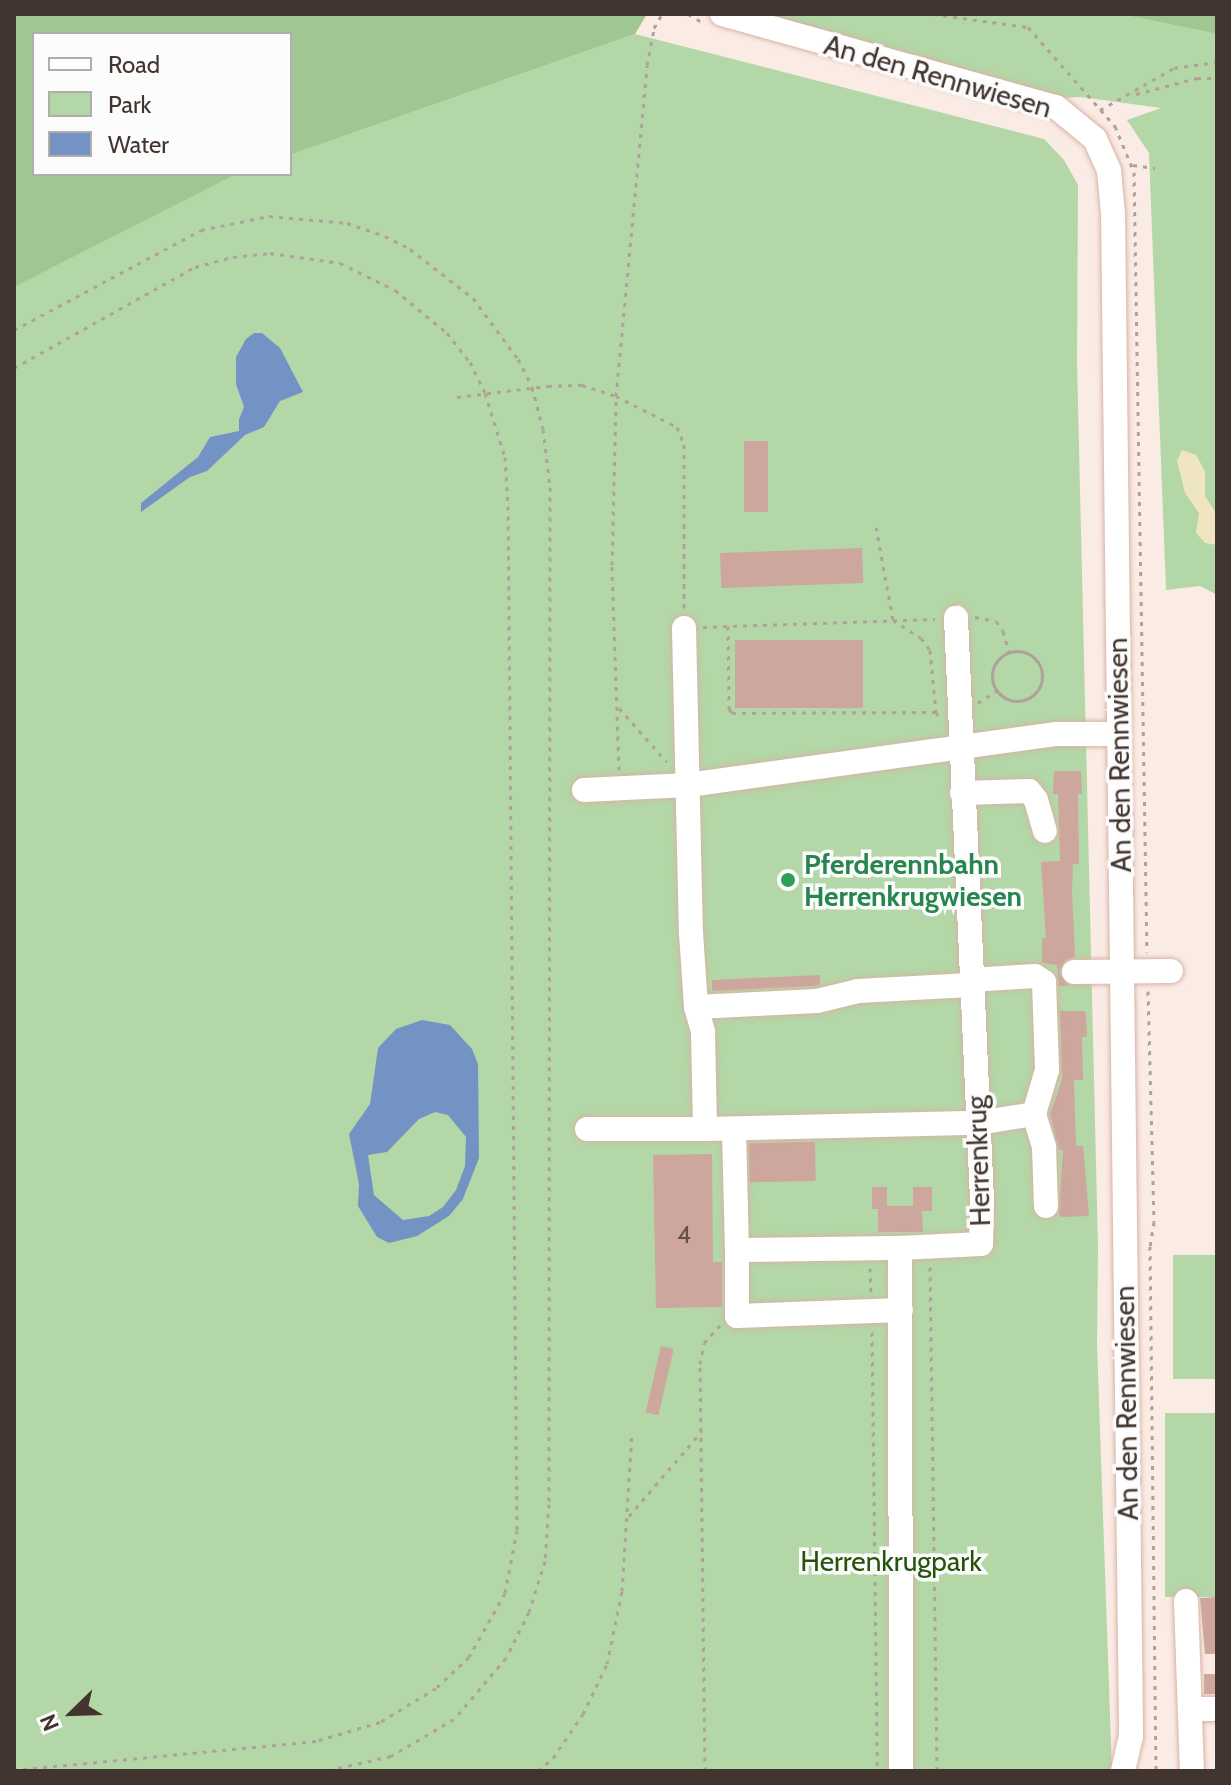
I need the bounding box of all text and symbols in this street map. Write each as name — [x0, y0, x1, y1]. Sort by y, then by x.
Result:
street label: An den Rennwiesen — [820, 27, 1056, 125]
legend — [32, 32, 292, 176]
text: Road — [108, 50, 160, 79]
text: Park — [108, 90, 151, 119]
text: Water — [108, 130, 169, 159]
street label: An den Rennwiesen — [1100, 637, 1138, 873]
place label: Pferderennbahn Herrenkrugwiesen — [804, 847, 1022, 913]
marker: Pferderennbahn Herrenkrugwiesen — [779, 871, 797, 889]
street label: Herrenkrug — [959, 1095, 997, 1227]
house number: 4 — [677, 1221, 691, 1249]
street label: An den Rennwiesen — [1107, 1285, 1145, 1521]
park label: Herrenkrugpark — [800, 1544, 982, 1578]
north arrow — [32, 1673, 112, 1753]
text: N — [34, 1710, 65, 1735]

